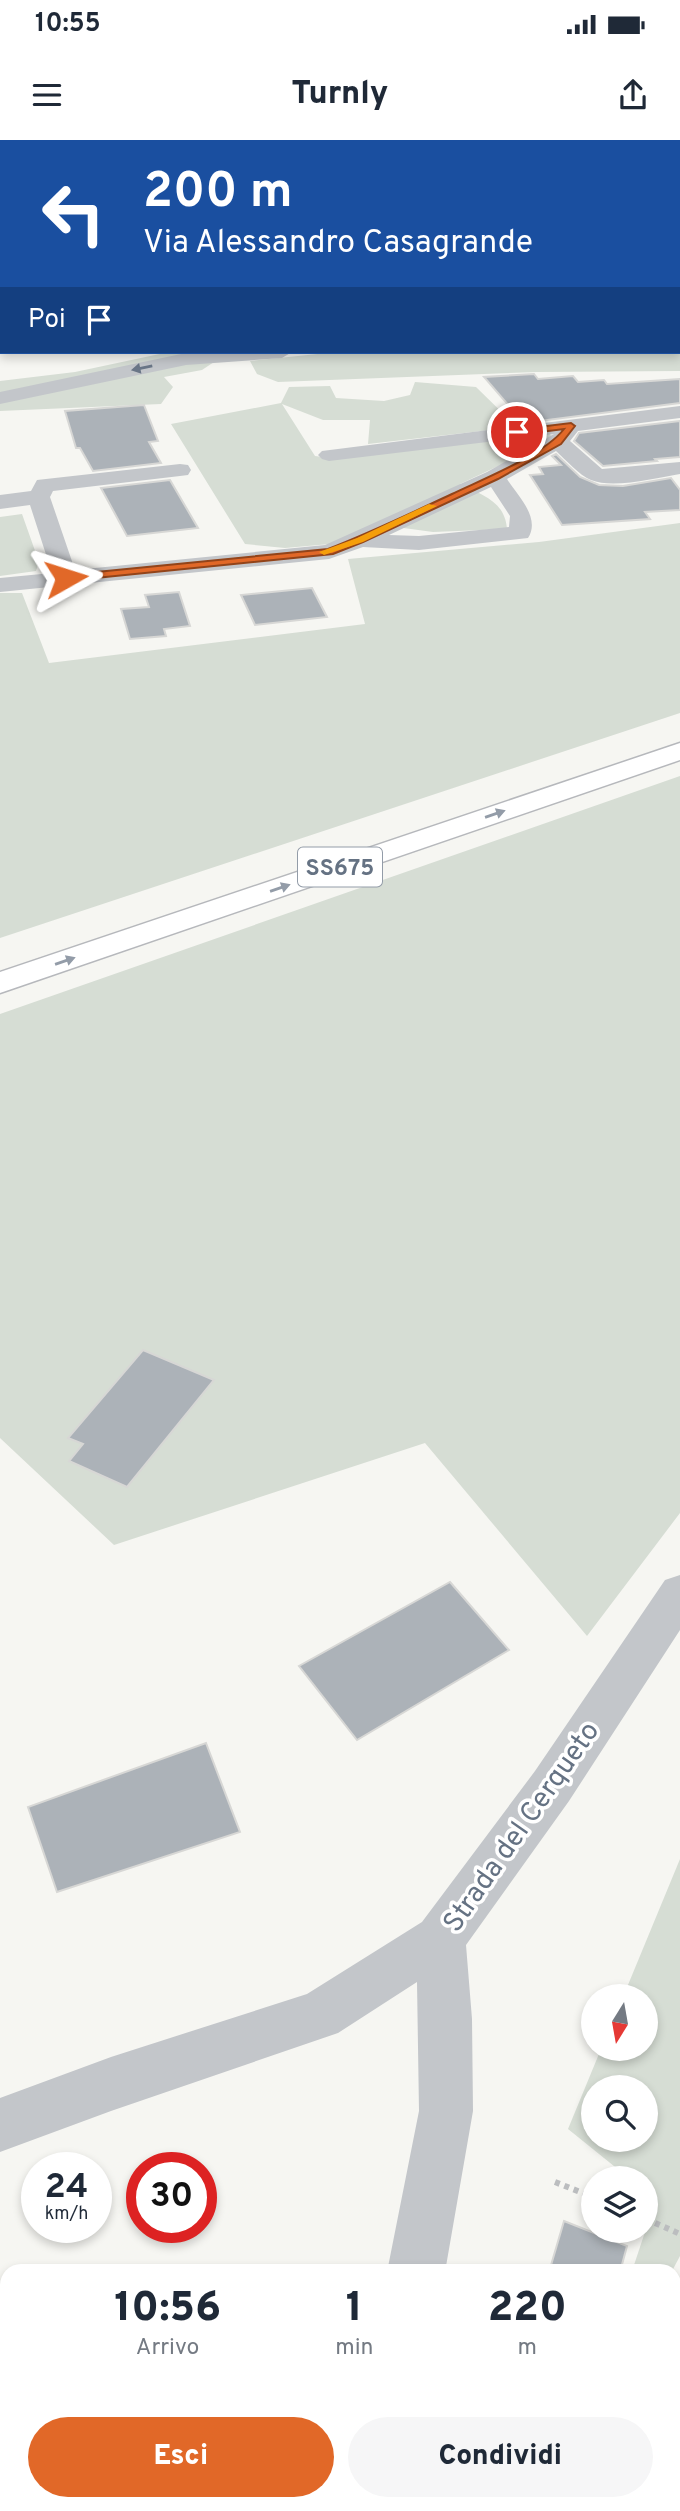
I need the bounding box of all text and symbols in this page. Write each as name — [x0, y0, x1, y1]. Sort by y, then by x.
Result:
text: 10:55 — [35, 8, 101, 41]
text: Turnly — [292, 75, 388, 115]
icon: menu — [28, 76, 66, 114]
icon: share — [614, 76, 652, 114]
text: 200 m — [143, 163, 293, 225]
icon: left — [28, 168, 119, 259]
text: Via Alessandro Casagrande — [143, 224, 533, 264]
icon: arrive — [80, 301, 118, 339]
text: Poi — [28, 304, 66, 337]
one-way arrow — [131, 363, 153, 374]
pin — [487, 402, 547, 462]
icon: arrive — [498, 413, 536, 451]
position arrow — [29, 541, 103, 615]
one-way arrow — [485, 808, 506, 819]
road number: SS675 — [298, 848, 382, 887]
one-way arrow — [269, 882, 290, 892]
one-way arrow — [54, 955, 75, 966]
street label: Strada del Cerqueto — [436, 1715, 609, 1940]
north arrow — [581, 1984, 658, 2062]
map controls — [581, 1984, 658, 2243]
button: search — [581, 2075, 658, 2152]
speed limit sign: 30 — [126, 2152, 217, 2243]
text: 24 — [45, 2166, 88, 2210]
button: layers — [581, 2166, 658, 2243]
text: km/h — [45, 2203, 88, 2226]
text: 10:56 — [114, 2283, 221, 2336]
text: 1 — [346, 2283, 363, 2336]
text: 220 — [488, 2283, 567, 2336]
text: Arrivo — [136, 2334, 199, 2363]
text: min — [335, 2334, 374, 2363]
text: m — [518, 2334, 537, 2363]
button: Esci — [28, 2417, 334, 2497]
button: Condividi — [348, 2417, 653, 2497]

